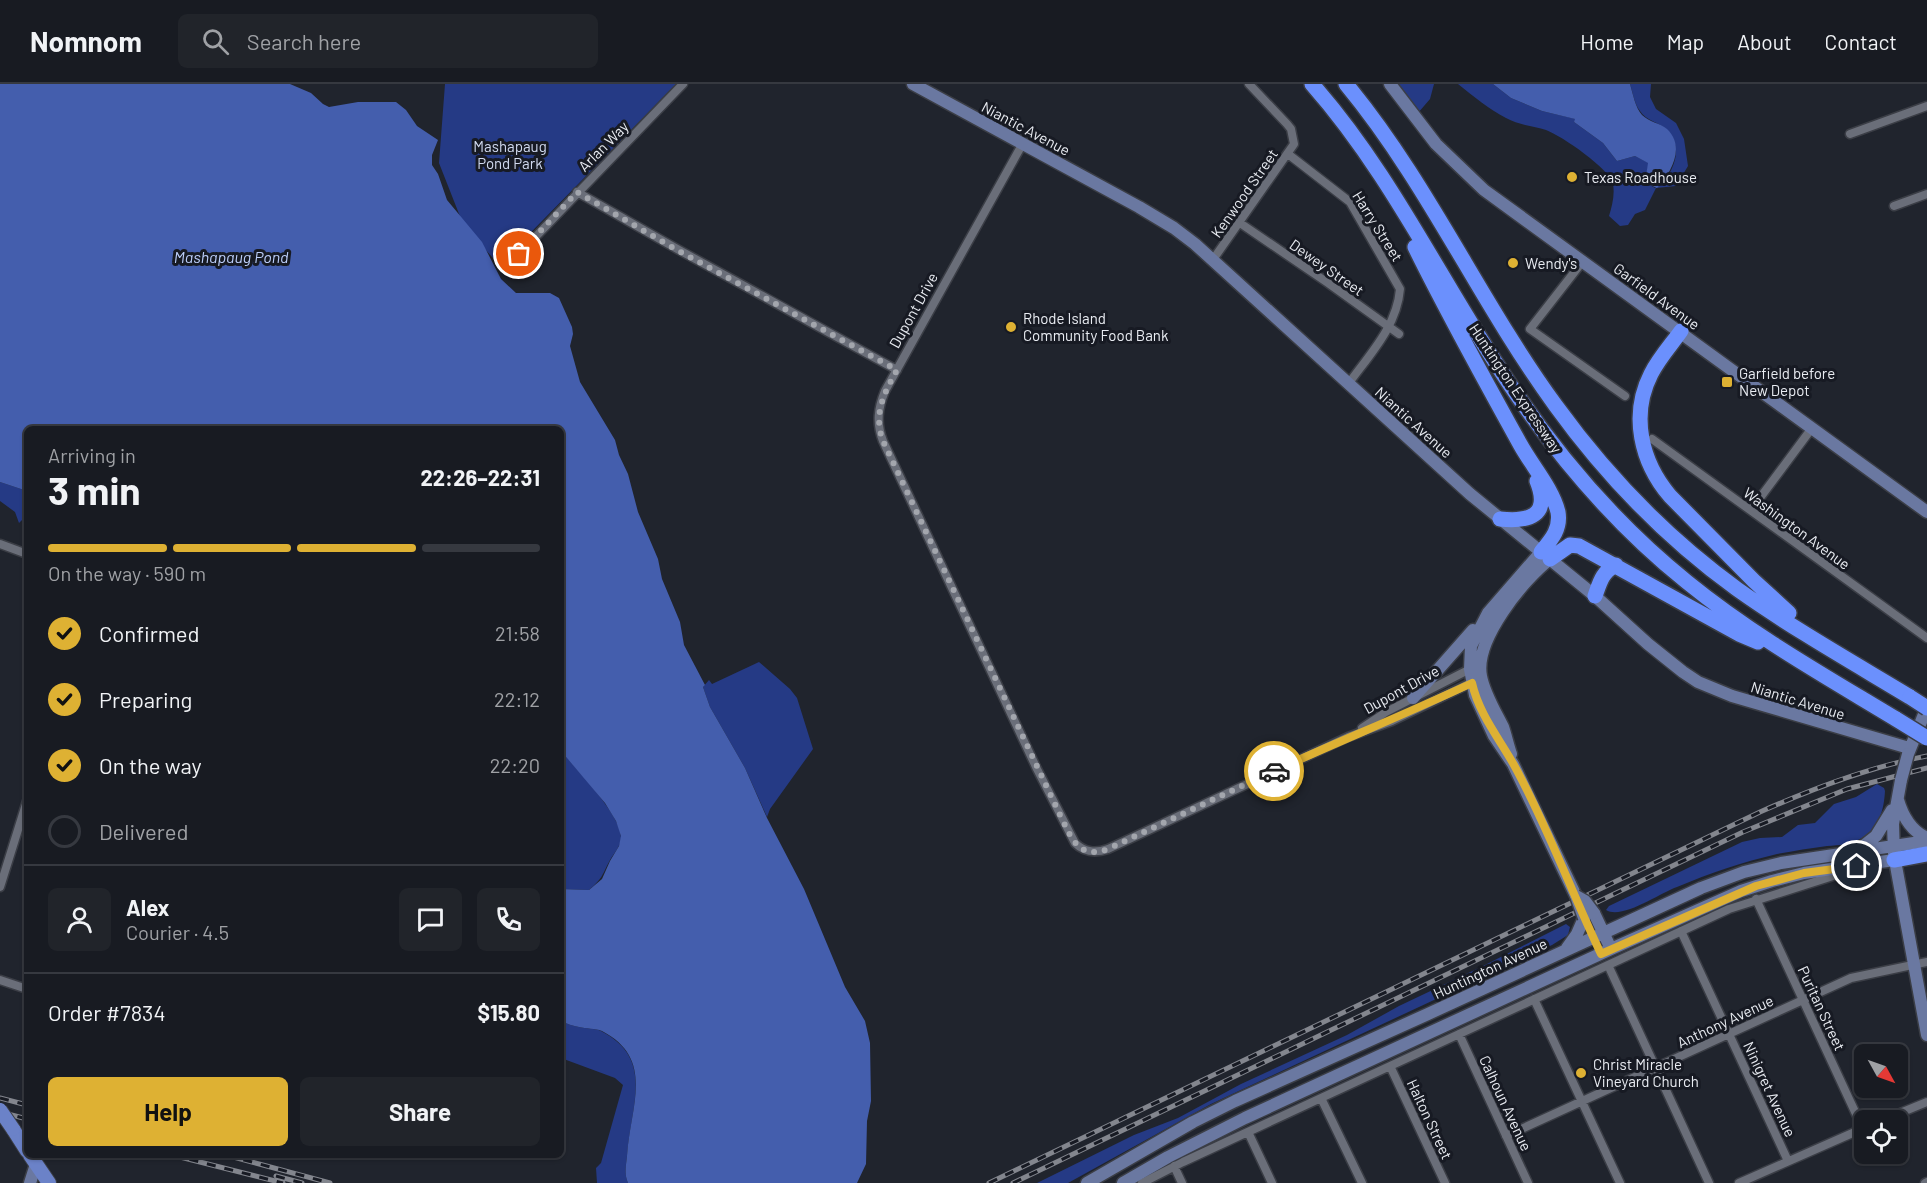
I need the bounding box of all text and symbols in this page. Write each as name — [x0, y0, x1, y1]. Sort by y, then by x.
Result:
search box — [178, 14, 598, 68]
text: Nomnom — [30, 24, 142, 58]
icon: search — [199, 25, 232, 58]
text: Search here — [247, 28, 361, 54]
text: Home — [1580, 29, 1634, 54]
text: Map — [1667, 29, 1704, 54]
text: About — [1737, 29, 1792, 54]
text: Contact — [1825, 29, 1897, 54]
street label: Niantic Avenue — [979, 97, 1073, 159]
street label: Arlan Way — [574, 117, 632, 175]
park label: Mashapaug Pond Park — [473, 137, 547, 172]
street label: Kenwood Street — [1207, 145, 1281, 241]
place label: Texas Roadhouse — [1584, 168, 1697, 186]
marker: Texas Roadhouse — [1565, 170, 1579, 184]
street label: Harry Street — [1349, 187, 1407, 265]
pin — [493, 228, 544, 279]
street label: Dewey Street — [1286, 235, 1368, 299]
icon: bag — [502, 237, 535, 270]
water label: Mashapaug Pond — [174, 247, 289, 266]
place label: Wendy's — [1525, 254, 1577, 272]
marker: Wendy's — [1506, 256, 1520, 270]
street label: Garfield Avenue — [1611, 259, 1703, 333]
street label: Dupont Drive — [885, 269, 941, 351]
place label: Rhode Island Community Food Bank — [1023, 309, 1169, 344]
marker: Rhode Island Community Food Bank — [1004, 320, 1018, 334]
street label: Huntington Expressway — [1466, 320, 1566, 456]
place label: Garfield before New Depot — [1739, 364, 1835, 399]
marker: Garfield before New Depot — [1720, 375, 1734, 389]
street label: Niantic Avenue — [1372, 383, 1456, 461]
text: Arriving in — [48, 443, 136, 467]
text: 22:26–22:31 — [420, 464, 540, 490]
text: 3 min — [48, 466, 141, 513]
street label: Washington Avenue — [1740, 483, 1854, 573]
text: On the way · 590 m — [48, 561, 206, 585]
icon: check — [48, 617, 81, 650]
text: Confirmed — [99, 620, 199, 646]
text: 21:58 — [495, 621, 540, 645]
street label: Dupont Drive — [1360, 661, 1442, 717]
street label: Niantic Avenue — [1749, 677, 1847, 723]
icon: check — [48, 683, 81, 716]
text: Preparing — [99, 686, 192, 712]
text: 22:12 — [494, 687, 540, 711]
courier — [1244, 741, 1304, 801]
icon: check — [48, 749, 81, 782]
text: On the way — [99, 752, 202, 778]
text: 22:20 — [490, 753, 540, 777]
icon: car — [1258, 755, 1291, 788]
text: Delivered — [99, 818, 188, 844]
pin — [1831, 840, 1882, 891]
icon: home — [1840, 849, 1873, 882]
button: person — [48, 888, 111, 951]
button: chat — [399, 888, 462, 951]
button: phone — [477, 888, 540, 951]
text: Alex — [126, 894, 169, 920]
text: Courier · 4.5 — [126, 920, 229, 944]
street label: Huntington Avenue — [1430, 934, 1550, 1002]
street label: Puritan Street — [1795, 963, 1849, 1053]
street label: Anthony Avenue — [1674, 991, 1776, 1051]
text: Order #7834 — [48, 999, 166, 1025]
text: $15.80 — [477, 999, 540, 1025]
street label: Ninigret Avenue — [1740, 1038, 1800, 1140]
north arrow — [1854, 1044, 1908, 1098]
map controls — [1854, 1044, 1908, 1164]
street label: Calhoun Avenue — [1476, 1052, 1536, 1154]
place label: Christ Miracle Vineyard Church — [1593, 1055, 1699, 1090]
marker: Christ Miracle Vineyard Church — [1574, 1066, 1588, 1080]
street label: Halton Street — [1404, 1076, 1456, 1162]
button: Help — [48, 1077, 288, 1146]
button: Share — [300, 1077, 540, 1146]
button: locate — [1854, 1110, 1908, 1164]

